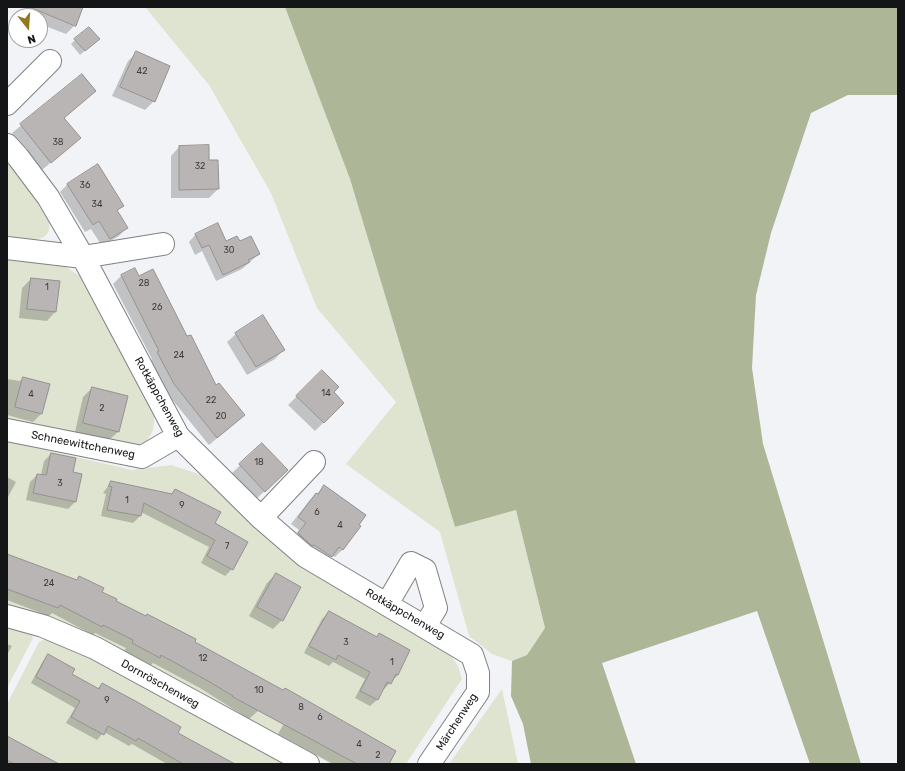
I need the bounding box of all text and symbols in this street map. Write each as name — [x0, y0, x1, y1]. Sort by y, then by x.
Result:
north arrow — [8, 8, 48, 48]
text: N — [26, 32, 37, 46]
house number: 42 — [137, 66, 147, 76]
house number: 38 — [52, 137, 64, 147]
house number: 32 — [195, 161, 205, 171]
house number: 36 — [80, 180, 90, 190]
house number: 34 — [92, 199, 102, 209]
house number: 30 — [223, 245, 235, 255]
house number: 28 — [138, 278, 150, 288]
house number: 1 — [45, 282, 49, 292]
house number: 26 — [152, 302, 162, 312]
house number: 24 — [174, 350, 184, 360]
street label: Rotkäppchenweg — [132, 355, 186, 439]
house number: 14 — [321, 388, 331, 398]
house number: 4 — [28, 389, 34, 399]
house number: 22 — [206, 395, 216, 405]
house number: 2 — [99, 403, 105, 413]
house number: 20 — [216, 411, 226, 421]
street label: Schneewittchenweg — [30, 428, 136, 462]
house number: 18 — [254, 457, 264, 467]
house number: 3 — [57, 478, 63, 488]
house number: 1 — [125, 495, 129, 505]
house number: 9 — [179, 500, 185, 510]
house number: 6 — [314, 507, 320, 517]
house number: 4 — [337, 520, 343, 530]
house number: 7 — [225, 541, 229, 551]
house number: 24 — [44, 578, 54, 588]
street label: Rotkäppchenweg — [363, 586, 447, 642]
house number: 3 — [343, 637, 349, 647]
house number: 12 — [198, 653, 208, 663]
street label: Dornröschenweg — [118, 657, 202, 711]
house number: 1 — [390, 657, 394, 667]
house number: 10 — [254, 685, 264, 695]
street label: Märchenweg — [434, 691, 480, 753]
house number: 9 — [104, 695, 110, 705]
house number: 8 — [298, 702, 304, 712]
house number: 6 — [317, 712, 323, 722]
house number: 4 — [356, 739, 362, 749]
house number: 2 — [375, 750, 381, 760]

